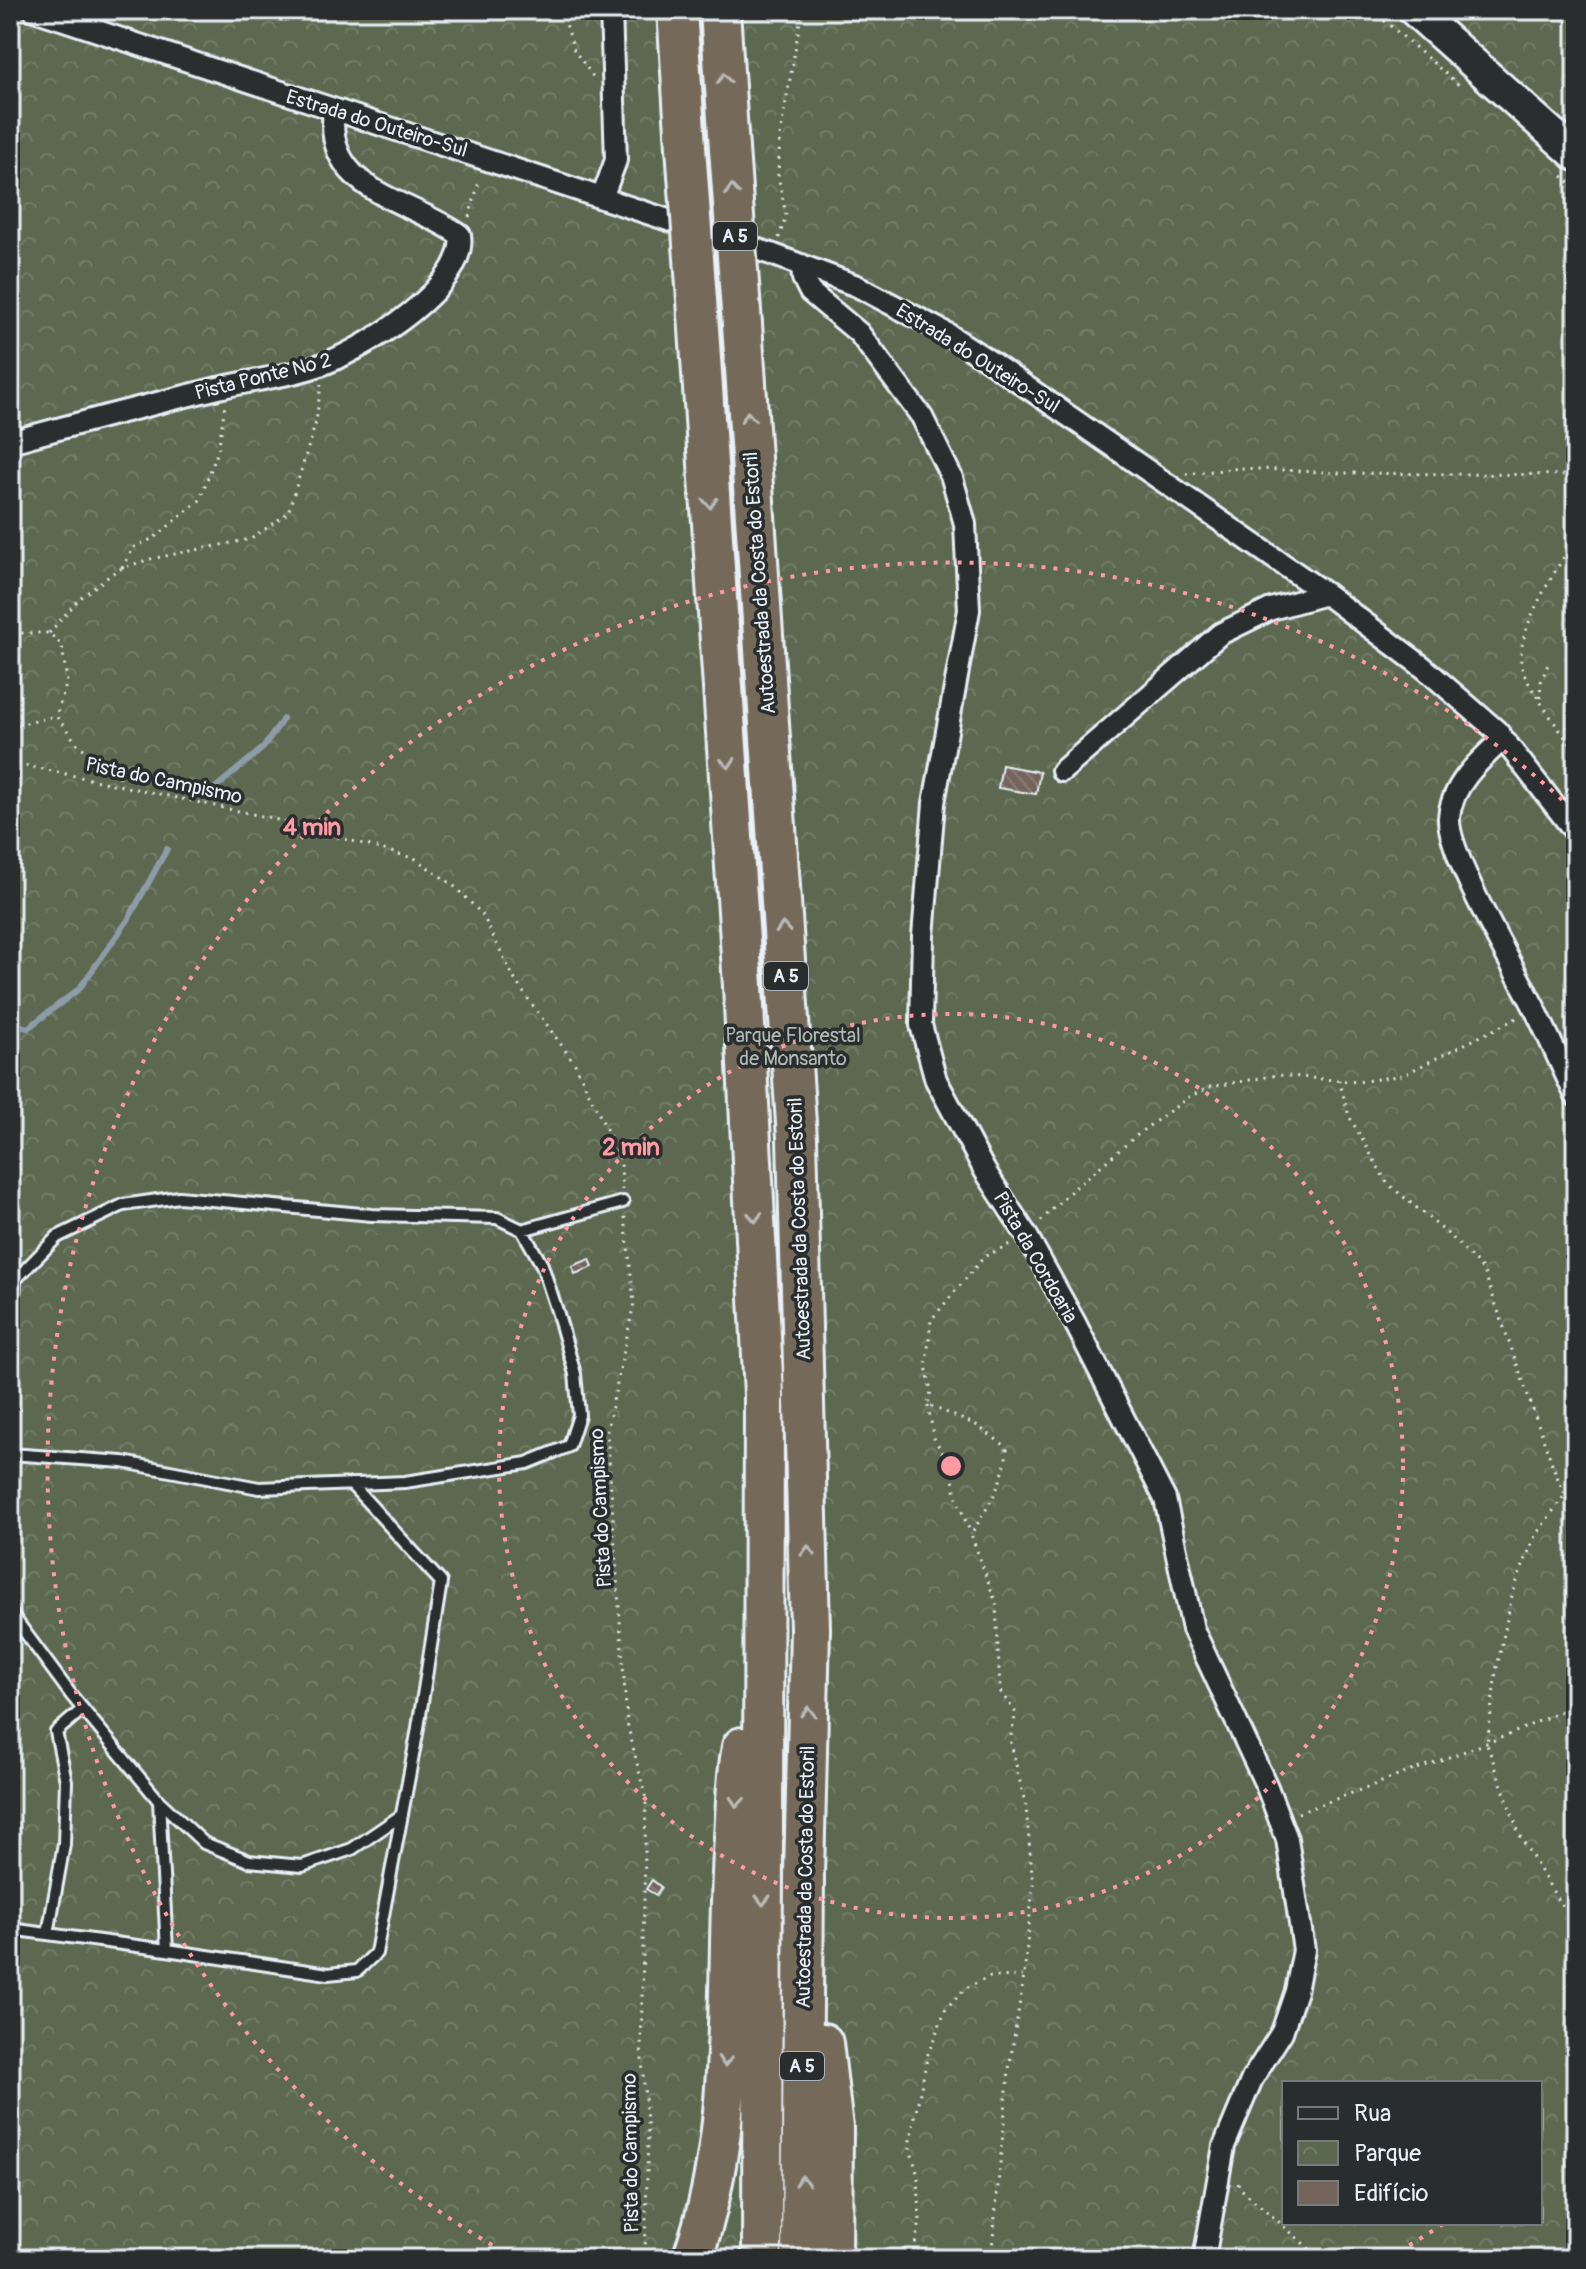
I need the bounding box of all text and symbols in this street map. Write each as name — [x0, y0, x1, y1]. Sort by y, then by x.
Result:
one-way arrow — [716, 72, 733, 85]
street label: Estrada do Outeiro-Sul — [283, 84, 471, 163]
one-way arrow — [724, 183, 741, 196]
road number: A 5 — [713, 222, 757, 250]
street label: Estrada do Outeiro-Sul — [891, 298, 1064, 419]
street label: Pista Ponte Nº 2 — [192, 347, 334, 406]
one-way arrow — [740, 410, 757, 423]
street label: Autoestrada da Costa do Estoril — [738, 451, 781, 715]
one-way arrow — [701, 497, 718, 510]
street label: Pista do Campismo — [83, 752, 245, 809]
one-way arrow — [719, 757, 736, 770]
text: 4 min — [283, 813, 341, 842]
one-way arrow — [775, 921, 792, 934]
road number: A 5 — [764, 962, 808, 990]
park label: Parque Florestal de Monsanto — [725, 1023, 861, 1071]
street label: Autoestrada da Costa do Estoril — [782, 1097, 817, 1361]
text: 2 min — [602, 1133, 660, 1162]
street label: Pista da Cordoaria — [988, 1187, 1083, 1328]
one-way arrow — [747, 1211, 764, 1224]
street label: Pista do Campismo — [584, 1427, 617, 1588]
centre of rings — [937, 1452, 965, 1480]
one-way arrow — [799, 1544, 816, 1557]
one-way arrow — [799, 1705, 816, 1718]
street label: Autoestrada da Costa do Estoril — [791, 1745, 820, 2009]
one-way arrow — [729, 1796, 746, 1809]
one-way arrow — [754, 1894, 772, 1907]
road number: A 5 — [780, 2052, 824, 2080]
one-way arrow — [717, 2055, 734, 2068]
street label: Pista do Campismo — [617, 2073, 644, 2233]
legend — [1282, 2081, 1542, 2225]
text: Rua — [1354, 2099, 1391, 2128]
text: Parque — [1354, 2139, 1421, 2168]
one-way arrow — [793, 2174, 810, 2187]
text: Edifício — [1354, 2179, 1428, 2208]

